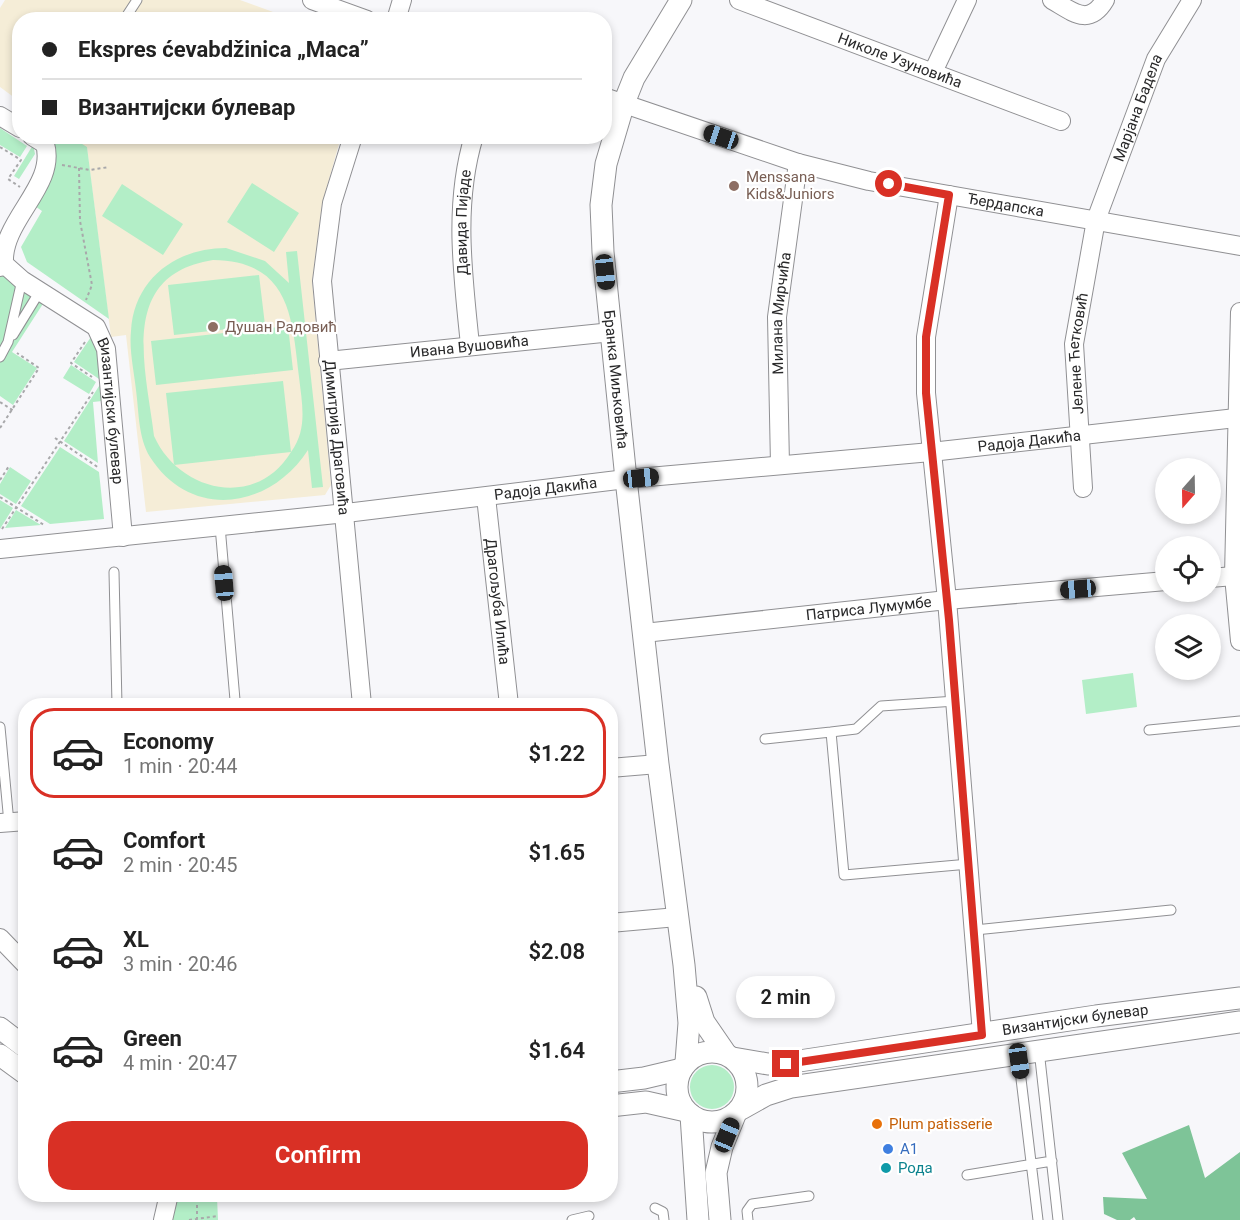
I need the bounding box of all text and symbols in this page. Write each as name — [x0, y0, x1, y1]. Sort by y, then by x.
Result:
street label: Николе Узуновића — [835, 29, 965, 92]
text: Ekspres ćevabdžinica „Maca” — [78, 37, 369, 62]
street label: Марјана Бадела — [1110, 50, 1166, 164]
text: Византијски булевар — [78, 95, 295, 120]
car — [701, 123, 741, 151]
street label: Давида Пијаде — [452, 168, 475, 276]
place label: Menssana Kids&Juniors — [746, 168, 834, 203]
route start — [875, 170, 902, 197]
marker: Menssana Kids&Juniors — [727, 179, 741, 193]
street label: Ђердапска — [966, 189, 1046, 221]
street label: Милана Мирчића — [768, 251, 795, 375]
car — [594, 253, 616, 291]
street label: Јелене Ћетковић — [1065, 291, 1092, 415]
street label: Бранка Миљковића — [600, 309, 632, 450]
place label: Душан Радовић — [225, 318, 337, 336]
marker: Душан Радовић — [206, 320, 220, 334]
street label: Ивана Вушовића — [409, 332, 529, 362]
street label: Византијски булевар — [93, 335, 127, 485]
street label: Димитрија Драговића — [320, 359, 353, 516]
street label: Радоја Дакића — [977, 426, 1082, 456]
north arrow — [1155, 458, 1221, 524]
map controls — [1155, 458, 1221, 680]
car — [622, 467, 660, 489]
street label: Радоја Дакића — [493, 474, 598, 504]
button: locate — [1155, 536, 1221, 602]
street label: Драгољуба Илића — [482, 537, 513, 666]
car — [213, 564, 235, 602]
car — [1059, 578, 1097, 600]
street label: Патриса Лумумбе — [805, 593, 932, 624]
button: layers — [1155, 614, 1221, 680]
icon: car — [51, 726, 105, 780]
text: Economy — [123, 729, 214, 754]
text: $1.22 — [528, 741, 585, 766]
text: 1 min · 20:44 — [123, 754, 238, 778]
icon: car — [51, 825, 105, 879]
text: Comfort — [123, 828, 205, 853]
text: $1.65 — [528, 840, 585, 865]
text: 2 min · 20:45 — [123, 853, 238, 877]
icon: car — [51, 924, 105, 978]
text: XL — [123, 927, 149, 952]
text: $2.08 — [528, 939, 585, 964]
text: 3 min · 20:46 — [123, 952, 238, 976]
callout: 2 min — [736, 977, 836, 1019]
text: 2 min — [760, 985, 811, 1009]
street label: Византијски булевар — [1001, 1001, 1149, 1039]
icon: car — [51, 1023, 105, 1077]
text: Green — [123, 1026, 182, 1051]
text: $1.64 — [528, 1038, 585, 1063]
car — [1008, 1042, 1030, 1080]
route end — [772, 1050, 799, 1077]
text: 4 min · 20:47 — [123, 1051, 238, 1075]
car — [712, 1115, 742, 1155]
place label: Plum patisserie — [889, 1115, 993, 1133]
marker: Plum patisserie — [870, 1117, 884, 1131]
button: Confirm — [48, 1121, 588, 1190]
place label: A1 — [900, 1140, 918, 1158]
marker: A1 — [881, 1142, 895, 1156]
place label: Рода — [898, 1159, 933, 1177]
marker: Рода — [879, 1161, 893, 1175]

